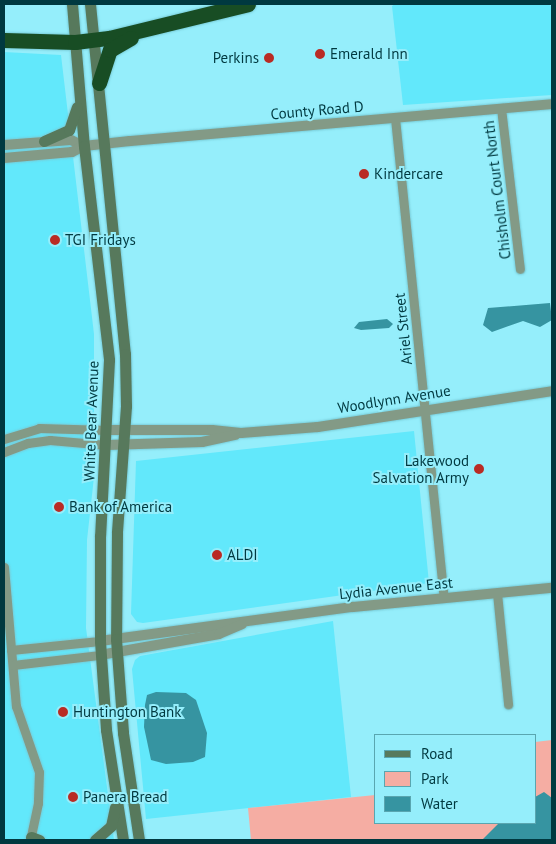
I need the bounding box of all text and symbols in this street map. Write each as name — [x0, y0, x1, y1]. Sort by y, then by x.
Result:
place label: Emerald Inn — [330, 45, 408, 63]
marker: Emerald Inn — [314, 48, 326, 60]
place label: Perkins — [213, 49, 259, 67]
marker: Perkins — [263, 52, 275, 64]
street label: County Road D — [269, 97, 365, 123]
street label: Chisholm Court North — [480, 120, 514, 260]
place label: Kindercare — [374, 165, 443, 183]
marker: Kindercare — [358, 168, 370, 180]
place label: TGI Fridays — [65, 231, 136, 249]
marker: TGI Fridays — [49, 234, 61, 246]
street label: Ariel Street — [390, 292, 416, 366]
street label: White Bear Avenue — [80, 360, 102, 482]
street label: Woodlynn Avenue — [336, 381, 452, 417]
place label: Lakewood Salvation Army — [372, 451, 469, 486]
marker: Lakewood Salvation Army — [473, 463, 485, 475]
place label: Bank of America — [69, 498, 173, 516]
marker: Bank of America — [53, 501, 65, 513]
place label: ALDI — [227, 546, 258, 564]
marker: ALDI — [211, 549, 223, 561]
street label: Lydia Avenue East — [338, 573, 454, 603]
place label: Huntington Bank — [73, 703, 181, 721]
marker: Huntington Bank — [57, 706, 69, 718]
legend — [374, 734, 536, 824]
text: Road — [421, 744, 453, 763]
text: Park — [421, 769, 449, 788]
place label: Panera Bread — [83, 788, 168, 806]
marker: Panera Bread — [67, 791, 79, 803]
text: Water — [421, 794, 458, 813]

